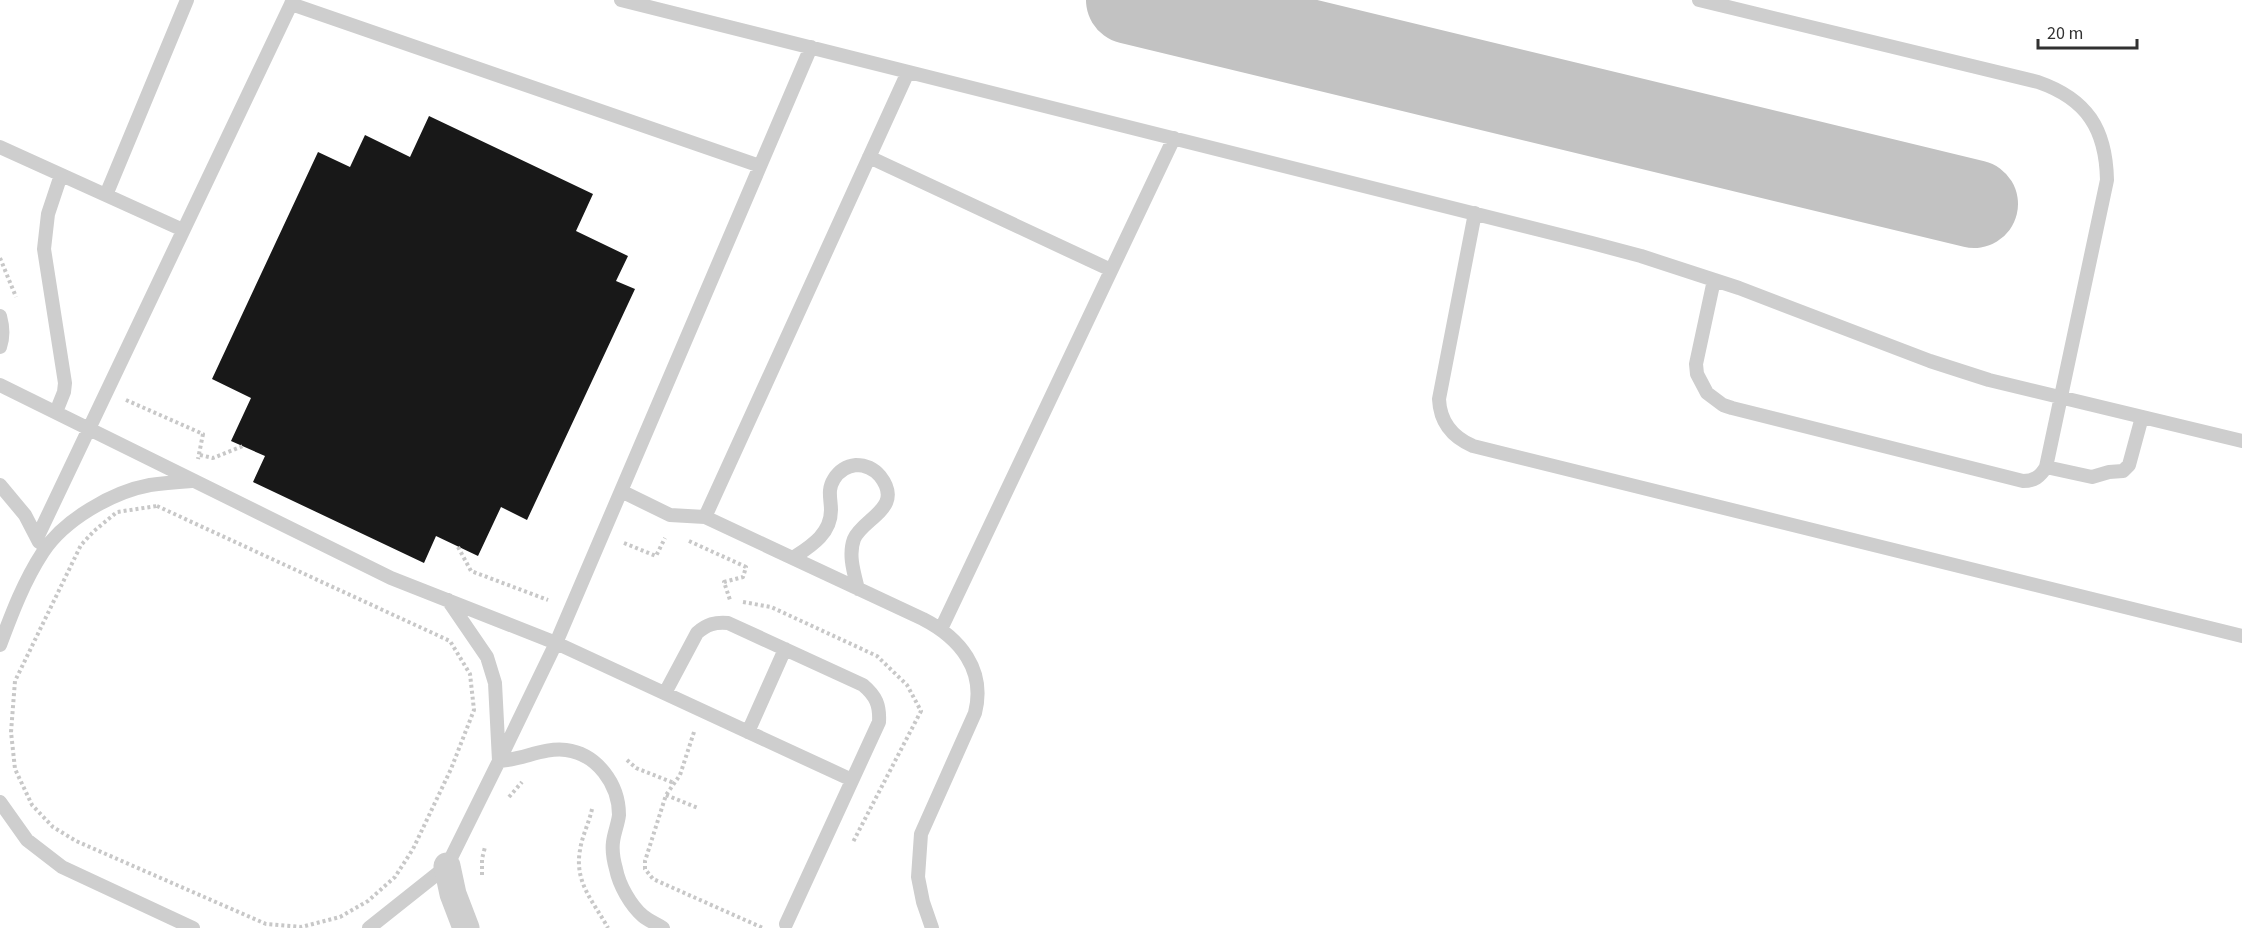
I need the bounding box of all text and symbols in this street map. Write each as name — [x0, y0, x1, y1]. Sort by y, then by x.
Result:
scale bar — [2038, 12, 2137, 50]
text: 20 m — [2047, 21, 2083, 46]

